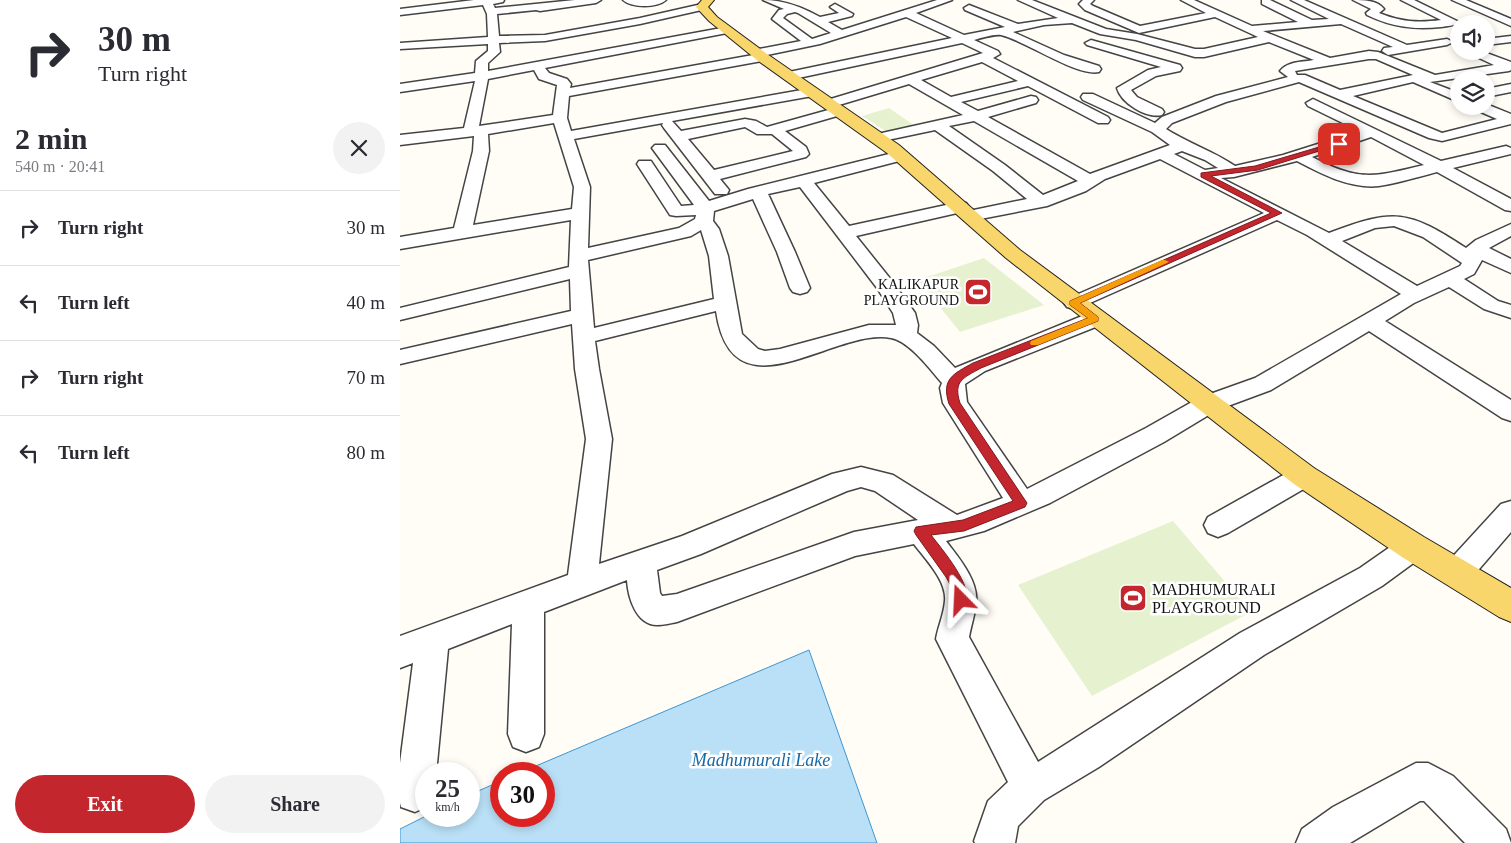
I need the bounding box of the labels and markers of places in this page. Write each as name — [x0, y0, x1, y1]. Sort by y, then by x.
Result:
pin — [1318, 123, 1360, 165]
place label: KALIKAPUR PLAYGROUND — [864, 277, 960, 308]
sports icon: KALIKAPUR PLAYGROUND — [963, 277, 993, 307]
place label: MADHUMURALI PLAYGROUND — [1152, 581, 1276, 616]
sports icon: MADHUMURALI PLAYGROUND — [1118, 583, 1148, 613]

